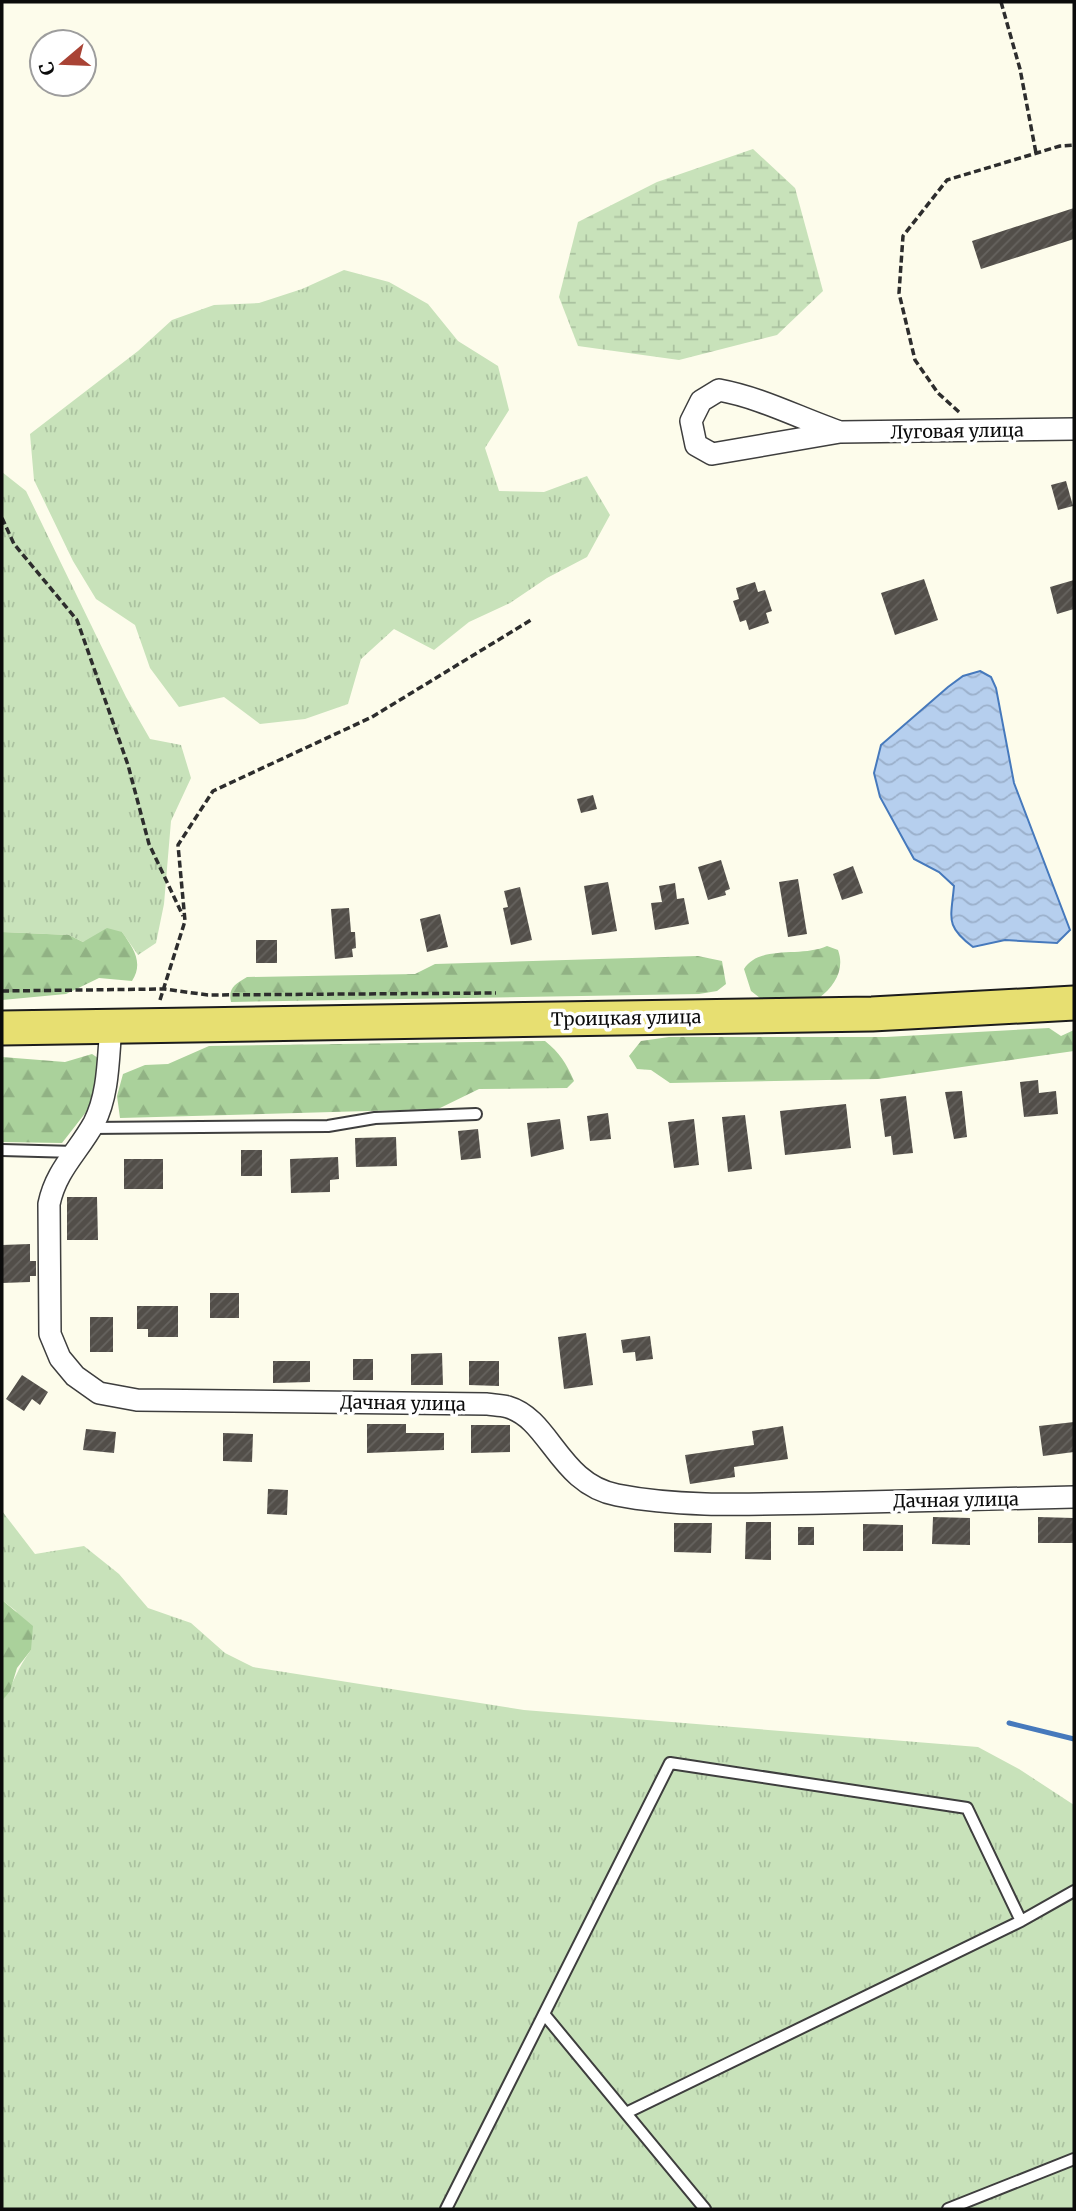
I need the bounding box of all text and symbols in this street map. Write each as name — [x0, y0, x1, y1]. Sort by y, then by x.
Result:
north arrow — [28, 28, 98, 98]
text: С — [34, 59, 60, 78]
street label: Луговая улица — [890, 418, 1024, 444]
street label: Троицкая улица — [551, 1005, 702, 1031]
street label: Дачная улица — [340, 1390, 466, 1416]
street label: Дачная улица — [893, 1487, 1019, 1513]

